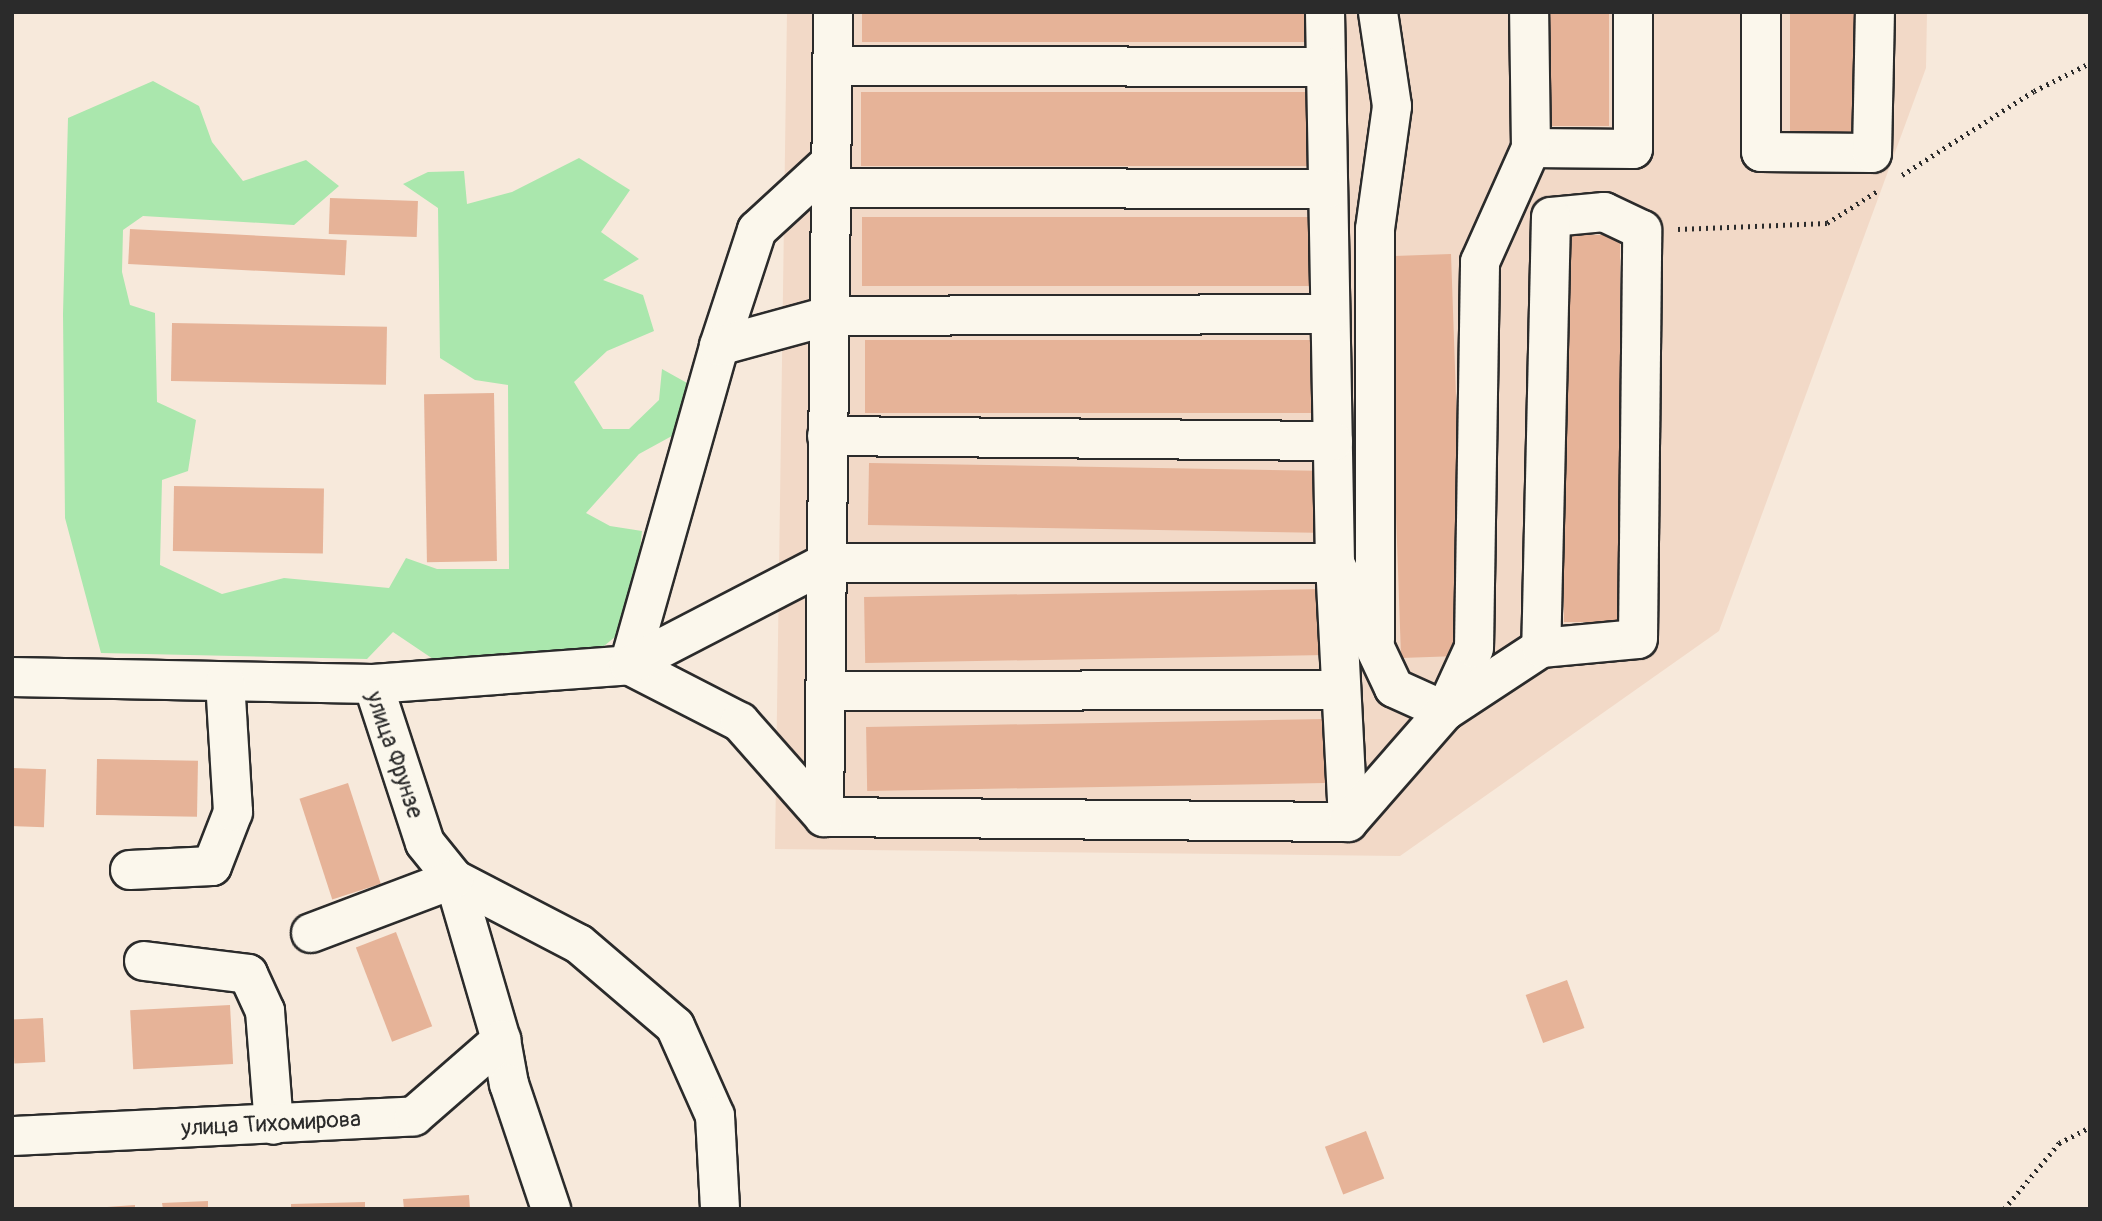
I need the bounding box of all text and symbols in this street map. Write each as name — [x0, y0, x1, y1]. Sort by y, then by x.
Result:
street label: улица Фрунзе — [359, 688, 429, 822]
street label: улица Тихомирова — [181, 1106, 361, 1142]

